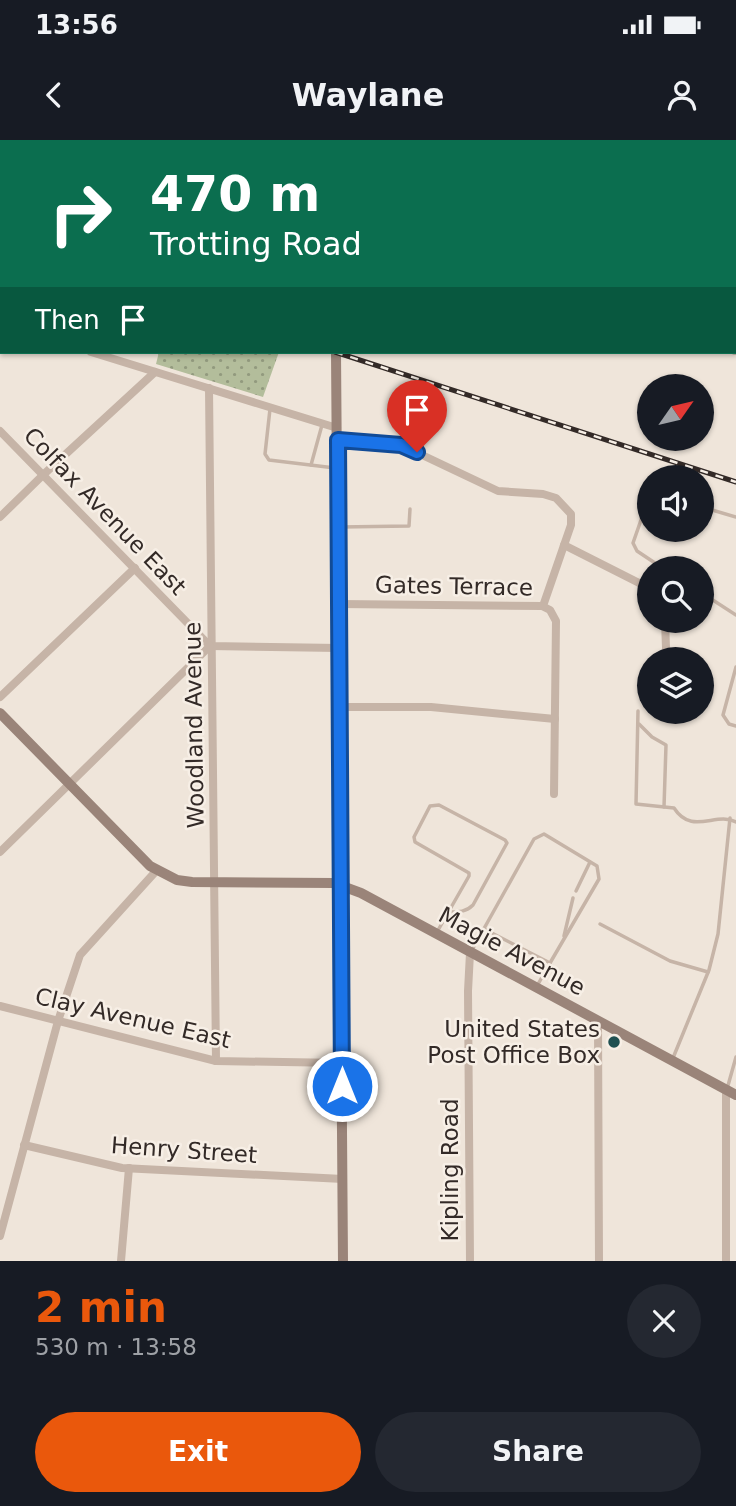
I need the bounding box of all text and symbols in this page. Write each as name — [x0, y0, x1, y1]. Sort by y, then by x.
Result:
text: 13:56 — [35, 10, 118, 40]
icon: back — [35, 76, 73, 114]
text: Waylane — [292, 76, 444, 114]
icon: person — [663, 76, 701, 114]
text: 470 m — [150, 166, 320, 223]
icon: right — [35, 168, 126, 259]
text: Trotting Road — [150, 225, 362, 263]
icon: arrive — [114, 301, 152, 339]
text: Then — [35, 305, 100, 335]
north arrow — [637, 374, 714, 452]
map controls — [637, 374, 714, 724]
pin — [387, 380, 447, 452]
icon: arrive — [398, 391, 436, 429]
street label: Colfax Avenue East — [19, 422, 191, 600]
button: sound — [637, 465, 714, 542]
button: search — [637, 556, 714, 633]
street label: Gates Terrace — [375, 572, 533, 600]
street label: Woodland Avenue — [179, 622, 209, 828]
button: layers — [637, 647, 714, 724]
street label: Magie Avenue — [434, 902, 590, 1000]
street label: Clay Avenue East — [33, 983, 233, 1053]
place label: United States Post Office Box — [427, 1016, 600, 1068]
marker: United States Post Office Box — [606, 1034, 622, 1050]
position arrow — [305, 1049, 379, 1123]
street label: Kipling Road — [437, 1098, 463, 1242]
street label: Henry Street — [110, 1132, 258, 1168]
text: 2 min — [35, 1283, 167, 1332]
button: close — [627, 1284, 701, 1358]
text: 530 m · 13:58 — [35, 1334, 197, 1360]
button: Exit — [35, 1412, 361, 1492]
button: Share — [375, 1412, 701, 1492]

